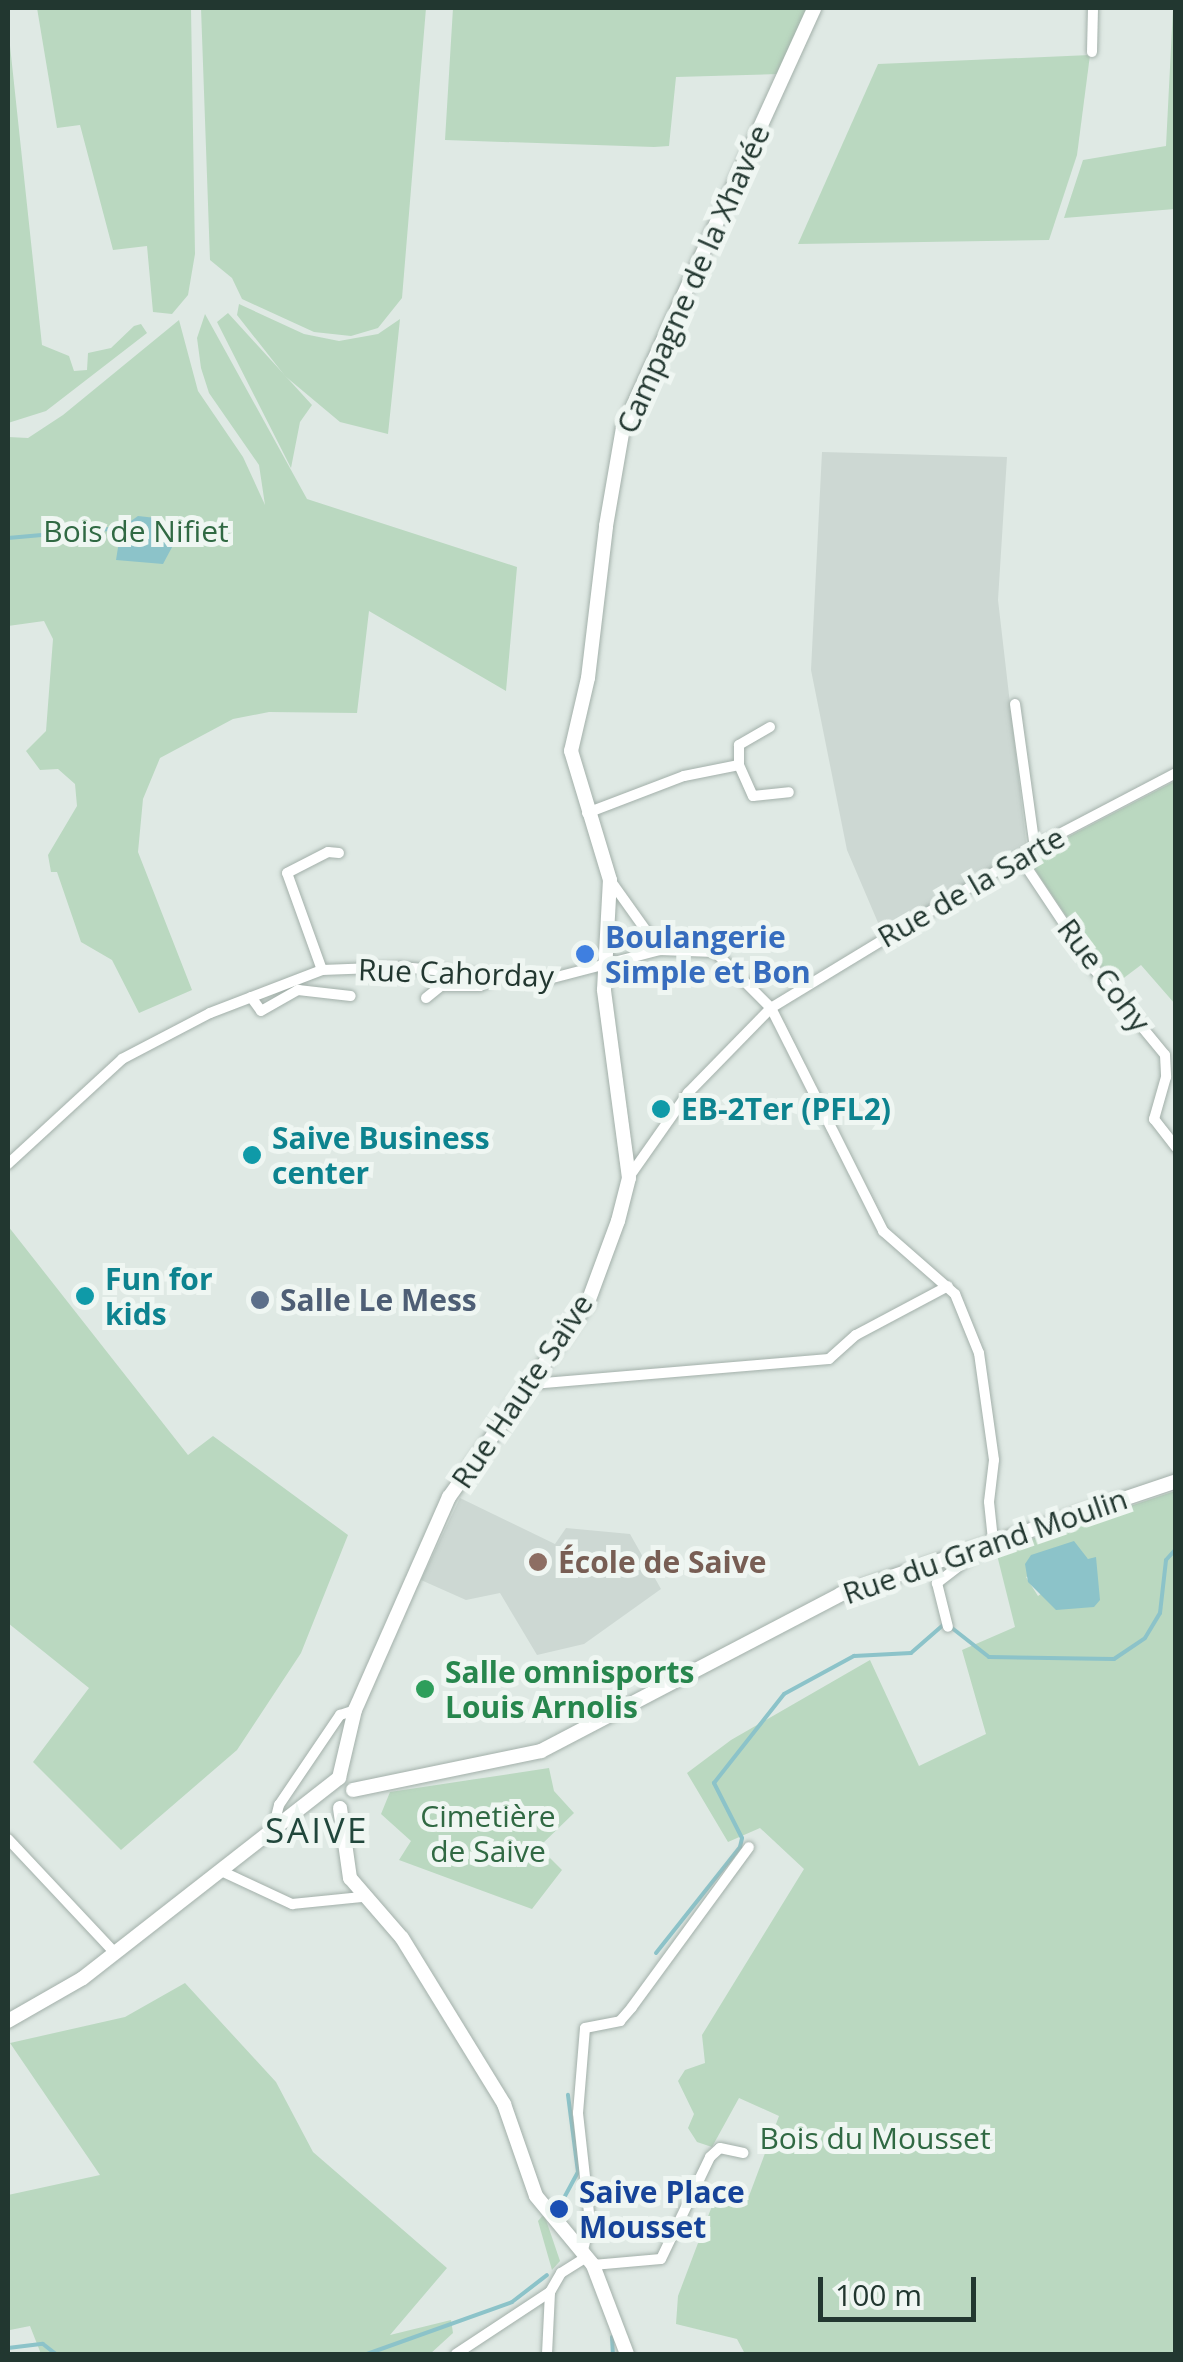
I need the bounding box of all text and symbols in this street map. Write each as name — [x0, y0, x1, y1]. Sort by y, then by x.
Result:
street label: Campagne de la Xhavée — [609, 119, 777, 439]
park label: Bois de Nifiet — [43, 513, 229, 549]
street label: Rue de la Sarte — [871, 819, 1071, 955]
street label: Rue Cohy — [1050, 911, 1158, 1039]
place label: Boulangerie Simple et Bon — [605, 919, 811, 990]
marker: Boulangerie Simple et Bon — [574, 943, 596, 965]
street label: Rue Cahorday — [357, 952, 555, 994]
place label: EB-2Ter (PFL2) — [681, 1091, 891, 1127]
marker: EB-2Ter (PFL2) — [650, 1098, 672, 1120]
place label: Saive Business center — [272, 1120, 490, 1190]
marker: Saive Business center — [241, 1144, 263, 1166]
place label: Fun for kids — [105, 1261, 213, 1332]
place label: Salle Le Mess — [280, 1282, 477, 1318]
marker: Fun for kids — [74, 1285, 96, 1307]
street label: Rue Haute Saive — [444, 1287, 600, 1495]
marker: Salle Le Mess — [249, 1289, 271, 1311]
street label: Rue du Grand Moulin — [838, 1480, 1132, 1612]
place label: École de Saive — [558, 1544, 767, 1580]
marker: École de Saive — [527, 1551, 549, 1573]
place label: Salle omnisports Louis Arnolis — [445, 1654, 694, 1724]
marker: Salle omnisports Louis Arnolis — [414, 1678, 436, 1700]
park label: Cimetière de Saive — [420, 1798, 556, 1868]
district label: SAIVE — [265, 1809, 369, 1851]
park label: Bois du Mousset — [759, 2120, 991, 2156]
place label: Saive Place Mousset — [579, 2174, 745, 2244]
marker: Saive Place Mousset — [548, 2198, 570, 2220]
scale bar — [823, 2257, 980, 2319]
text: 100 m — [835, 2274, 922, 2315]

